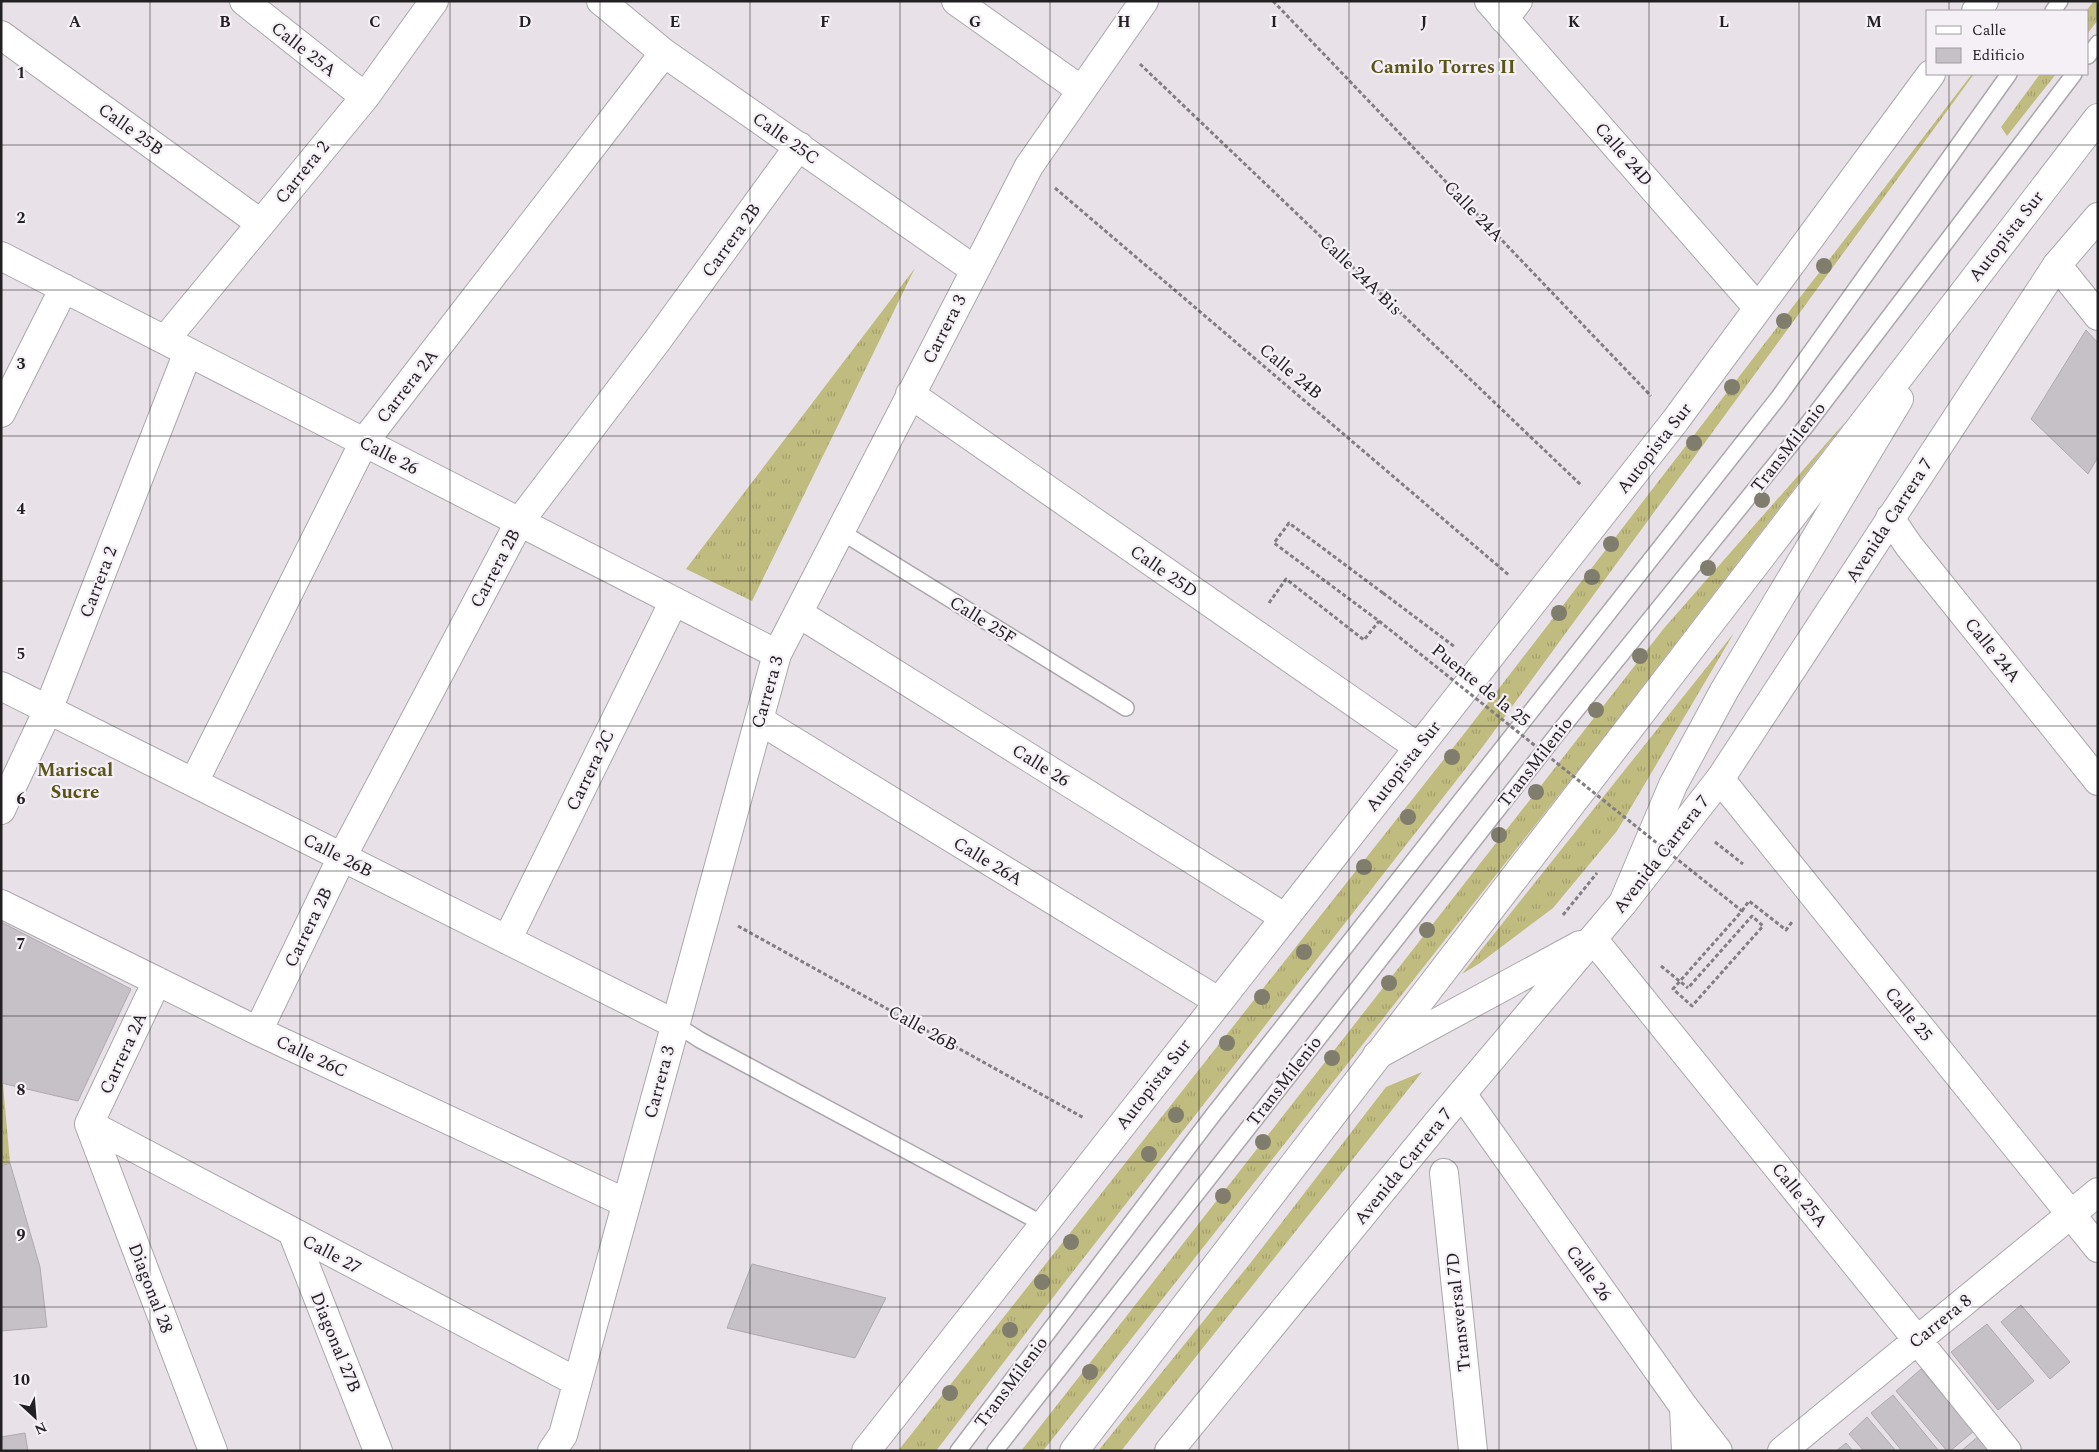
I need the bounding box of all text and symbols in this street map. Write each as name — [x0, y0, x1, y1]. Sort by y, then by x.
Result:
text: A — [69, 10, 82, 34]
text: B — [219, 10, 231, 34]
text: C — [369, 10, 381, 34]
text: D — [519, 10, 532, 34]
text: E — [670, 10, 680, 34]
text: F — [820, 10, 830, 34]
text: G — [969, 10, 981, 34]
text: H — [1117, 10, 1131, 34]
text: I — [1271, 10, 1277, 34]
text: J — [1421, 10, 1428, 34]
text: K — [1568, 10, 1581, 34]
text: L — [1719, 10, 1729, 34]
text: M — [1866, 10, 1882, 34]
legend — [1926, 10, 2089, 75]
street label: Calle 25A — [265, 15, 342, 84]
text: Calle — [1972, 19, 2006, 42]
text: Edificio — [1972, 44, 2025, 67]
district label: Camilo Torres II — [1370, 53, 1516, 82]
text: 1 — [17, 61, 25, 85]
street label: Calle 25B — [92, 96, 169, 162]
street label: Calle 25C — [747, 105, 825, 171]
street label: Calle 24D — [1588, 116, 1659, 192]
street label: Carrera 2 — [268, 135, 336, 210]
street label: Calle 24A — [1437, 174, 1510, 248]
street label: Autopista Sur — [1962, 185, 2051, 288]
street label: Carrera 2B — [695, 197, 768, 283]
text: 2 — [17, 206, 26, 230]
street label: Calle 24A Bis — [1313, 229, 1408, 322]
street label: Carrera 3 — [916, 290, 973, 369]
street label: Calle 24B — [1253, 337, 1328, 406]
street label: Carrera 2A — [370, 343, 445, 429]
text: 3 — [17, 352, 26, 376]
street label: TransMilenio — [1744, 396, 1832, 498]
street label: Autopista Sur — [1610, 397, 1699, 500]
street label: Calle 26 — [354, 429, 423, 482]
street label: Avenida Carrera 7 — [1839, 453, 1940, 588]
text: 4 — [17, 497, 26, 521]
street label: Carrera 2B — [463, 524, 528, 613]
street label: Calle 25D — [1124, 538, 1203, 605]
street label: Carrera 2 — [73, 543, 124, 622]
street label: Calle 25F — [944, 589, 1022, 652]
street label: Calle 24A — [1958, 612, 2027, 689]
street label: Puente de la 25 — [1425, 637, 1536, 734]
text: 5 — [17, 642, 25, 666]
street label: Carrera 3 — [744, 653, 791, 732]
street label: TransMilenio — [1491, 711, 1579, 813]
street label: Autopista Sur — [1359, 715, 1448, 818]
street label: Carrera 2C — [559, 725, 622, 815]
street label: Calle 26 — [1007, 737, 1075, 794]
district label: Mariscal Sucre — [37, 756, 113, 807]
text: 6 — [17, 787, 26, 811]
street label: Avenida Carrera 7 — [1606, 789, 1716, 919]
street label: Calle 26B — [298, 826, 378, 885]
street label: Calle 26A — [948, 830, 1028, 893]
street label: Carrera 2B — [277, 882, 340, 972]
text: 7 — [17, 932, 26, 956]
street label: Calle 25 — [1878, 981, 1939, 1048]
street label: Calle 26B — [883, 998, 962, 1059]
street label: Carrera 2A — [93, 1008, 154, 1099]
street label: Calle 26C — [271, 1028, 352, 1085]
street label: TransMilenio — [1240, 1030, 1328, 1132]
street label: Autopista Sur — [1109, 1033, 1198, 1136]
street label: Carrera 3 — [637, 1043, 682, 1122]
text: 8 — [17, 1078, 26, 1102]
street label: Avenida Carrera 7 — [1348, 1102, 1459, 1231]
street label: Calle 25A — [1765, 1157, 1834, 1234]
text: 9 — [17, 1223, 26, 1247]
street label: Calle 27 — [297, 1228, 366, 1281]
street label: Diagonal 28 — [121, 1239, 180, 1337]
street label: Calle 26 — [1559, 1240, 1618, 1307]
street label: Transversal 7D — [1439, 1251, 1478, 1373]
street label: Carrera 8 — [1903, 1287, 1978, 1355]
street label: Diagonal 27B — [303, 1288, 368, 1397]
street label: TransMilenio — [968, 1331, 1055, 1434]
text: 10 — [12, 1368, 30, 1392]
north arrow — [10, 1392, 60, 1442]
text: N — [31, 1416, 50, 1440]

